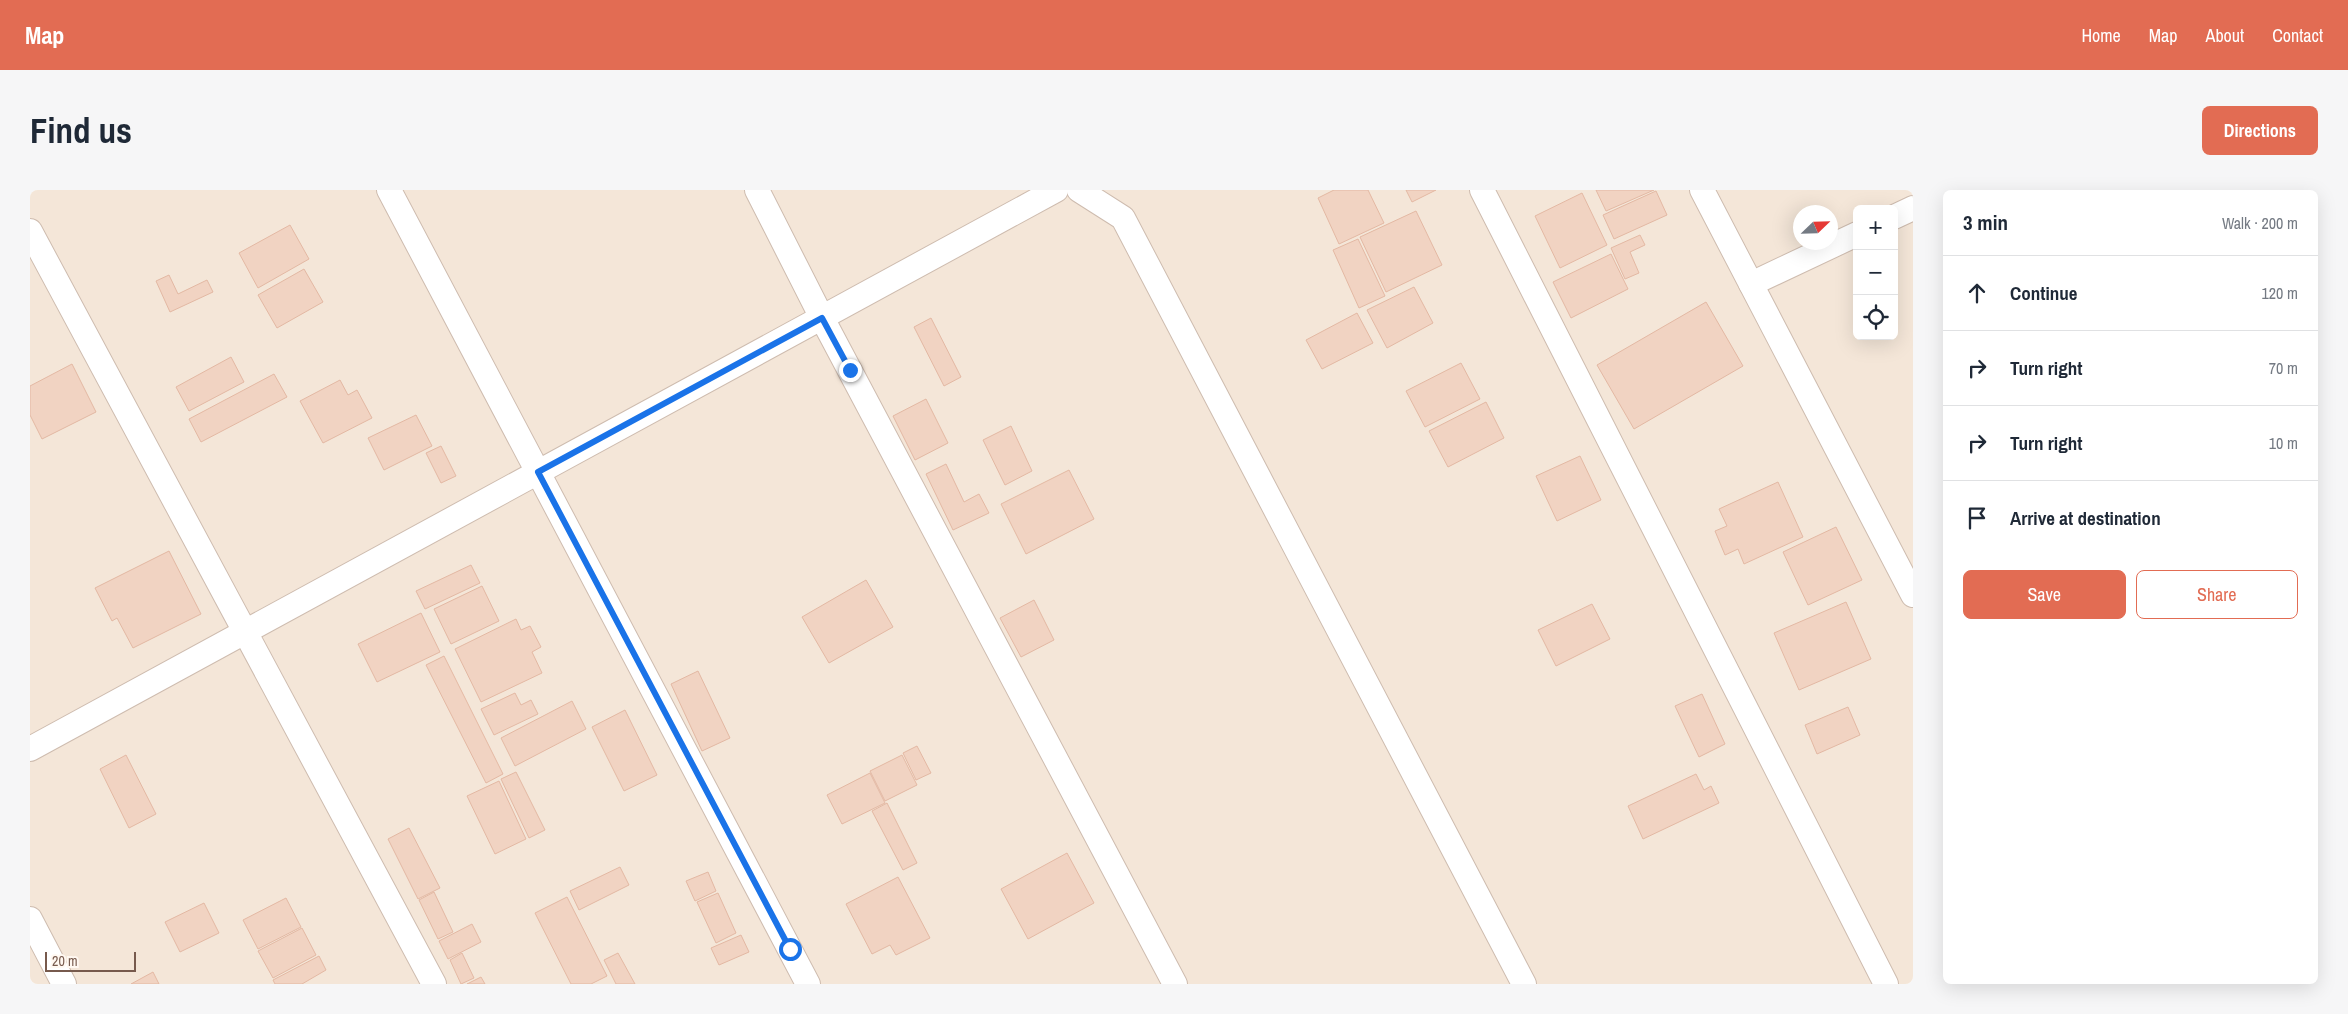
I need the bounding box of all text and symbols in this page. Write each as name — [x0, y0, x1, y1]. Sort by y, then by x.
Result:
text: Map — [25, 19, 64, 51]
text: Home — [2081, 23, 2121, 48]
text: Map — [2149, 23, 2178, 48]
text: About — [2206, 23, 2244, 48]
text: Contact — [2272, 23, 2323, 48]
button: Directions — [2202, 106, 2318, 155]
text: Find us — [30, 107, 132, 154]
north arrow — [1793, 205, 1838, 250]
map controls — [1853, 205, 1898, 340]
button: + — [1853, 205, 1898, 250]
text: 3 min — [1963, 208, 2008, 237]
text: Walk · 200 m — [2222, 212, 2298, 234]
button: − — [1853, 250, 1898, 295]
icon: ahead — [1963, 279, 1991, 307]
text: Continue — [2010, 280, 2078, 306]
text: 120 m — [2262, 282, 2298, 304]
button: locate — [1853, 295, 1898, 340]
icon: right — [1963, 354, 1991, 382]
text: Turn right — [2010, 355, 2082, 381]
text: 70 m — [2269, 357, 2298, 379]
route end — [839, 359, 862, 382]
icon: right — [1963, 429, 1991, 457]
text: Turn right — [2010, 430, 2082, 456]
text: 10 m — [2269, 432, 2298, 454]
icon: arrive — [1963, 504, 1991, 532]
text: Arrive at destination — [2010, 505, 2161, 531]
button: Save — [1963, 570, 2126, 619]
button: Share — [2136, 570, 2298, 619]
route start — [779, 938, 802, 961]
scale bar — [45, 949, 136, 972]
text: 20 m — [52, 952, 78, 970]

